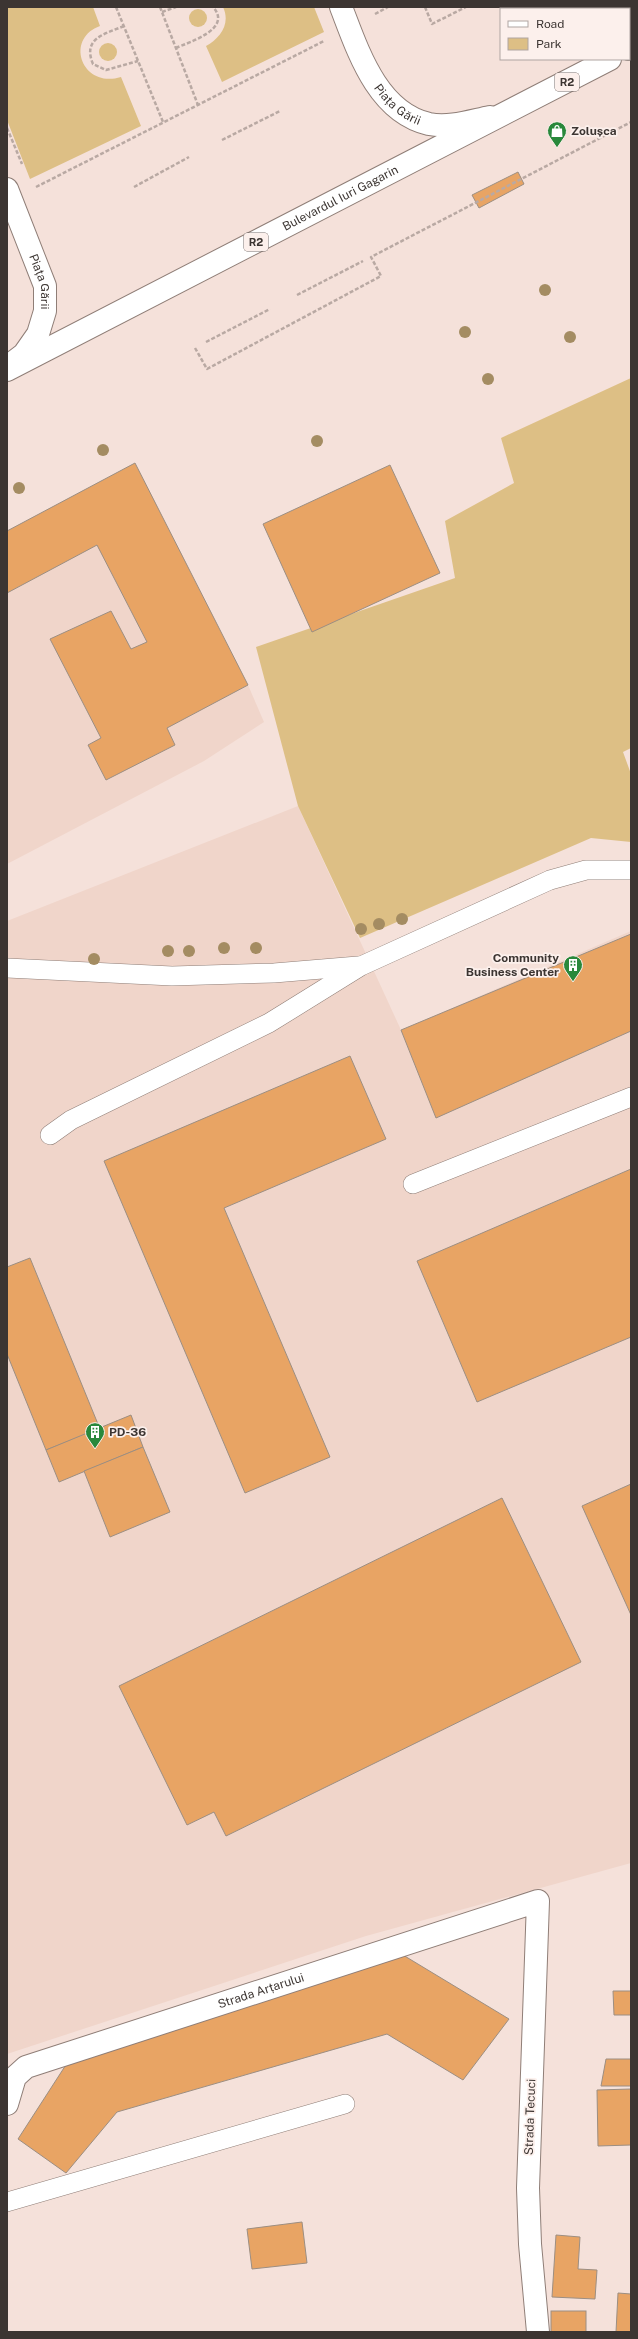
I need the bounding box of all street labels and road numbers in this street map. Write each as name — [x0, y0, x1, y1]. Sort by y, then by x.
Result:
road number: R2 — [555, 73, 579, 91]
street label: Piața Gării — [371, 81, 423, 128]
street label: Bulevardul Iuri Gagarin — [280, 162, 401, 234]
road number: R2 — [244, 233, 268, 251]
street label: Piața Gării — [26, 252, 52, 310]
street label: Strada Arțarului — [216, 1970, 306, 2011]
street label: Strada Tecuci — [522, 2079, 538, 2155]

